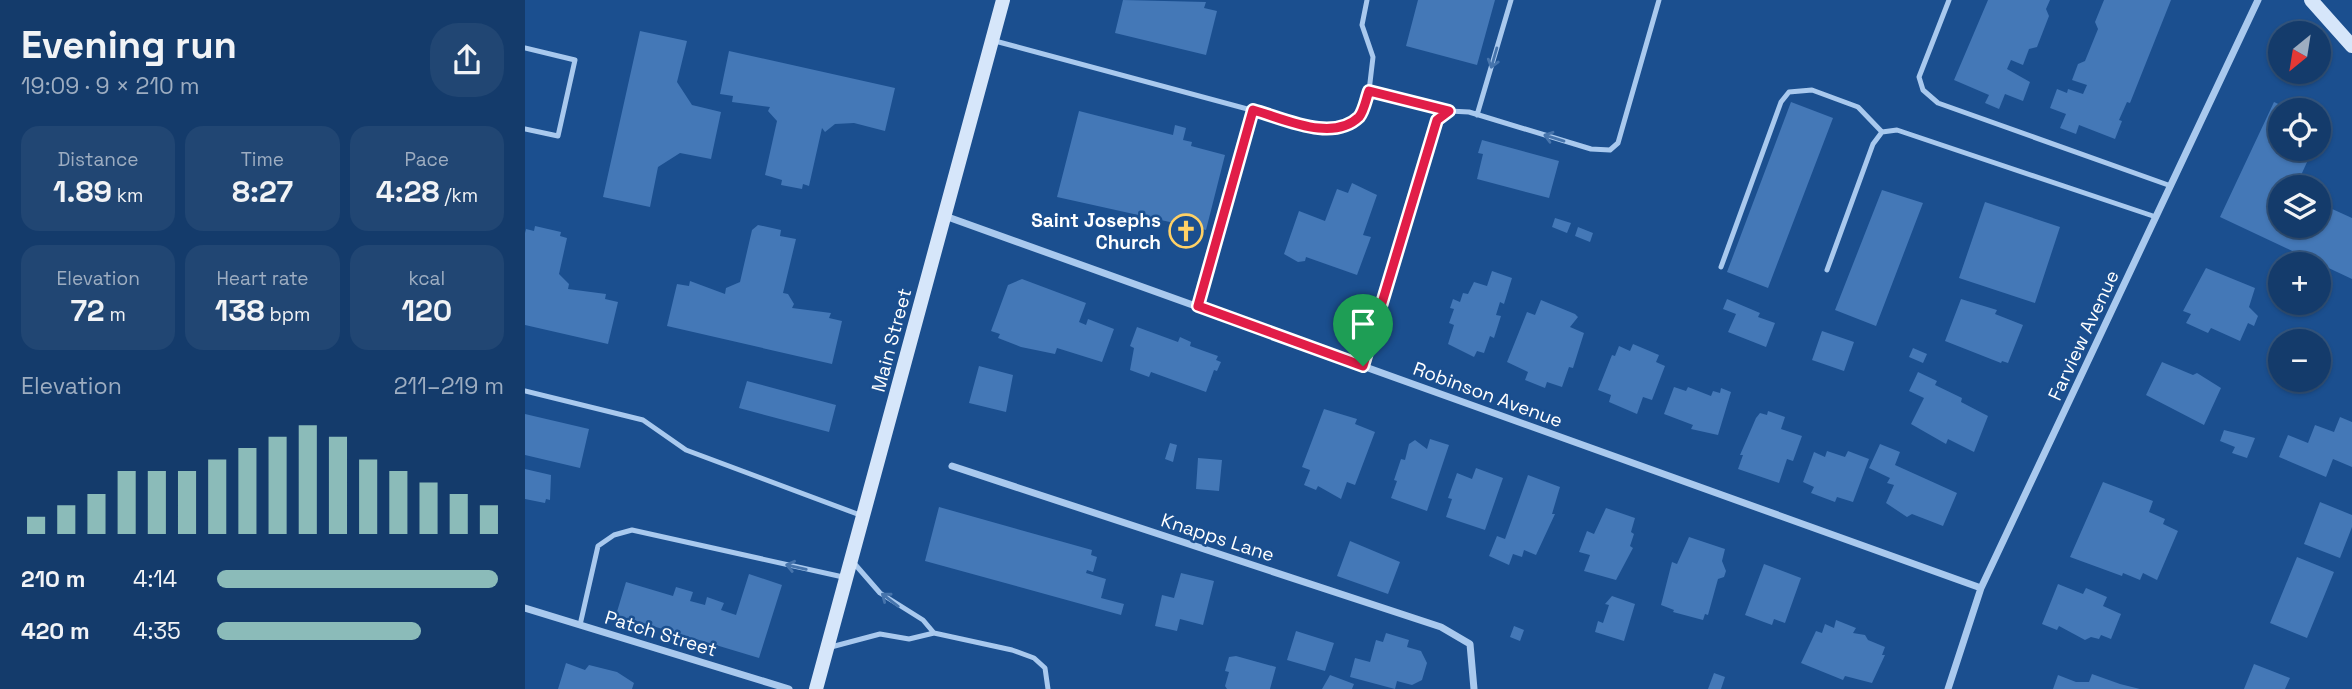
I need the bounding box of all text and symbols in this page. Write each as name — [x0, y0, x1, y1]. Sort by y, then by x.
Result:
text: Evening run — [21, 21, 237, 69]
north arrow — [2268, 21, 2331, 84]
map controls — [2268, 21, 2331, 392]
button: share — [430, 23, 504, 97]
one-way arrow — [1487, 46, 1500, 68]
text: 19:09 · 9 × 210 m — [21, 71, 200, 101]
button: locate — [2268, 98, 2331, 161]
one-way arrow — [1543, 130, 1565, 143]
text: Distance — [58, 147, 139, 172]
text: Time — [241, 147, 284, 172]
text: Pace — [405, 147, 449, 172]
text: 1.89 — [53, 172, 112, 211]
text: 8:27 — [232, 172, 293, 211]
text: 4:28 — [376, 172, 440, 211]
button: layers — [2268, 175, 2331, 238]
text: km — [112, 183, 143, 208]
text: /km — [440, 183, 478, 208]
place label: Saint Josephs Church — [1031, 208, 1161, 255]
church icon: Saint Josephs Church — [1167, 212, 1205, 250]
button: + — [2268, 252, 2331, 315]
text: Elevation — [57, 266, 140, 291]
text: Heart rate — [216, 266, 309, 291]
text: kcal — [408, 266, 445, 291]
street label: Farview Avenue — [2042, 266, 2125, 404]
street label: Main Street — [866, 285, 917, 395]
text: 72 — [70, 291, 105, 330]
text: 138 — [215, 291, 265, 330]
text: 120 — [401, 291, 452, 330]
pin — [1333, 294, 1393, 366]
text: m — [105, 302, 126, 327]
text: bpm — [265, 302, 310, 327]
icon: arrive — [1344, 305, 1382, 343]
button: − — [2268, 329, 2331, 392]
street label: Robinson Avenue — [1410, 356, 1566, 433]
text: Elevation — [21, 371, 122, 401]
text: 211–219 m — [394, 371, 504, 401]
street label: Knapps Lane — [1158, 507, 1278, 568]
one-way arrow — [785, 560, 808, 573]
text: 210 m — [21, 564, 85, 594]
text: 4:14 — [133, 564, 177, 594]
one-way arrow — [881, 593, 899, 608]
street label: Patch Street — [602, 605, 720, 662]
text: 420 m — [21, 616, 90, 646]
text: 4:35 — [133, 616, 181, 646]

